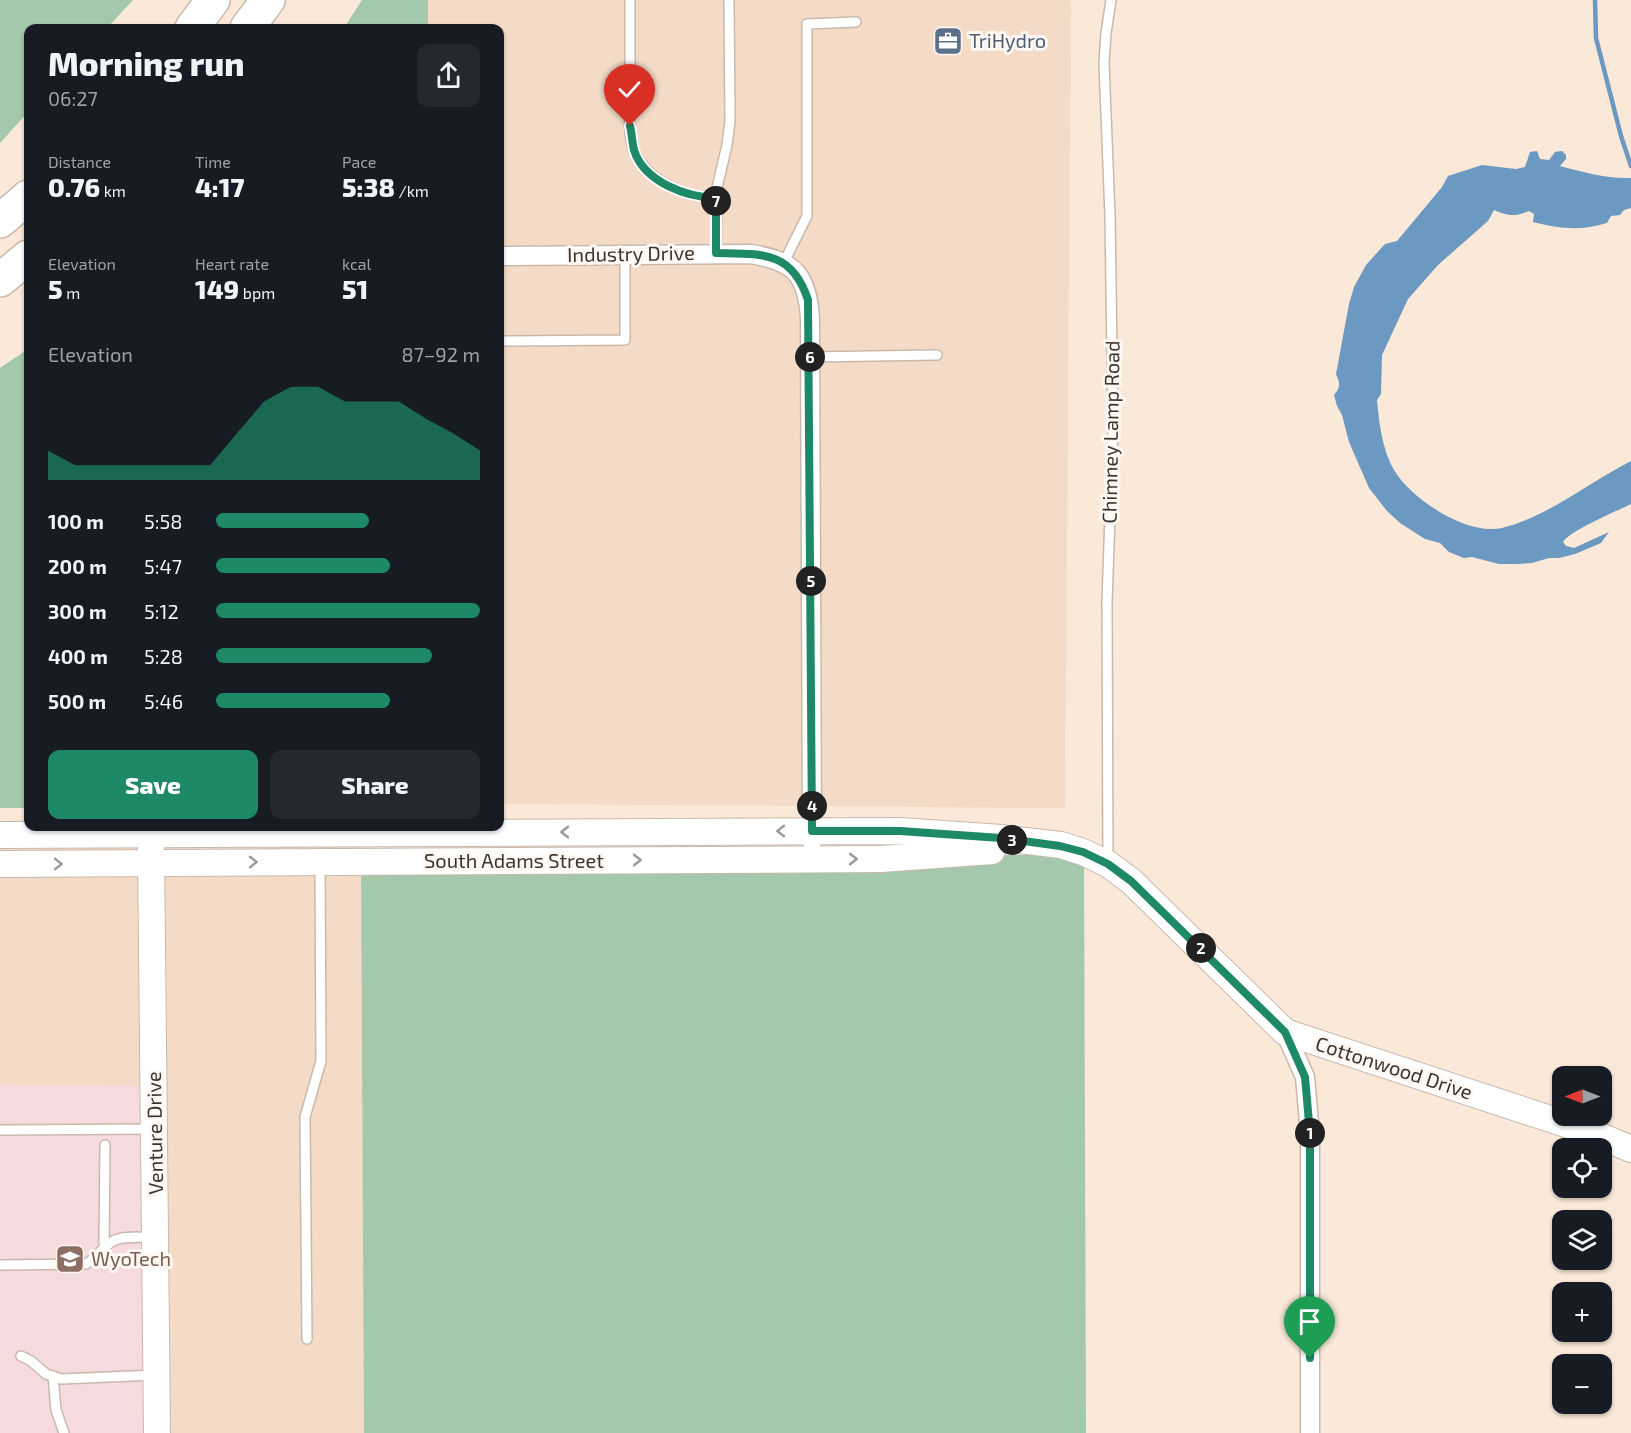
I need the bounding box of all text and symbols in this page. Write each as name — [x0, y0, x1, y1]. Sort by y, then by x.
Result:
office icon: TriHydro — [932, 25, 964, 57]
place label: TriHydro — [969, 28, 1046, 52]
text: Morning run — [48, 43, 245, 83]
button: share — [417, 44, 480, 107]
pin — [604, 64, 655, 126]
icon: check — [613, 73, 646, 106]
text: 06:27 — [48, 86, 98, 110]
text: Distance — [48, 152, 111, 171]
text: Time — [195, 152, 231, 171]
text: Pace — [342, 152, 376, 171]
text: 0.76 — [48, 171, 100, 202]
text: 4:17 — [195, 171, 245, 202]
text: 5:38 — [342, 171, 395, 202]
text: km — [100, 181, 126, 200]
text: /km — [395, 181, 429, 200]
pin: 7 — [701, 186, 731, 216]
text: 7 — [712, 191, 720, 210]
street label: Industry Drive — [567, 240, 695, 266]
text: Elevation — [48, 254, 116, 273]
text: Heart rate — [195, 254, 269, 273]
text: kcal — [342, 254, 371, 273]
text: 5 — [48, 273, 63, 304]
text: 149 — [195, 273, 239, 304]
text: 51 — [342, 273, 368, 304]
text: m — [63, 283, 80, 302]
text: bpm — [239, 283, 275, 302]
street label: Chimney Lamp Road — [1096, 340, 1124, 524]
text: Elevation — [48, 342, 133, 366]
text: 87–92 m — [402, 342, 480, 366]
pin: 6 — [795, 342, 825, 372]
text: 6 — [805, 347, 815, 366]
text: 100 m — [48, 509, 104, 533]
text: 5:58 — [144, 509, 182, 533]
text: 200 m — [48, 554, 107, 578]
text: 5:47 — [144, 554, 182, 578]
pin: 5 — [796, 566, 826, 596]
text: 5 — [807, 571, 815, 590]
text: 300 m — [48, 599, 107, 623]
text: 5:12 — [144, 599, 179, 623]
text: 400 m — [48, 644, 108, 668]
text: 5:28 — [144, 644, 183, 668]
text: 500 m — [48, 689, 106, 713]
text: 5:46 — [144, 689, 183, 713]
button: Save — [48, 750, 258, 819]
button: Share — [270, 750, 480, 819]
pin: 4 — [797, 791, 827, 821]
text: 4 — [807, 796, 817, 815]
one-way arrow — [776, 825, 785, 837]
pin: 3 — [997, 825, 1027, 855]
one-way arrow — [560, 826, 569, 838]
text: 3 — [1007, 830, 1017, 849]
street label: South Adams Street — [424, 848, 604, 872]
one-way arrow — [849, 853, 858, 865]
one-way arrow — [633, 854, 642, 866]
one-way arrow — [249, 856, 258, 868]
one-way arrow — [54, 858, 63, 870]
pin: 2 — [1186, 933, 1216, 963]
text: 2 — [1196, 938, 1206, 957]
street label: Cottonwood Drive — [1313, 1030, 1476, 1104]
north arrow — [1552, 1066, 1612, 1126]
map controls — [1552, 1066, 1612, 1414]
street label: Venture Drive — [141, 1071, 167, 1195]
pin: 1 — [1295, 1118, 1325, 1148]
text: 1 — [1307, 1123, 1313, 1142]
button: locate — [1552, 1138, 1612, 1198]
button: layers — [1552, 1210, 1612, 1270]
school or university icon: WyoTech — [54, 1243, 86, 1275]
place label: WyoTech — [91, 1246, 171, 1270]
button: + — [1552, 1282, 1612, 1342]
pin — [1284, 1296, 1335, 1358]
icon: arrive — [1293, 1305, 1326, 1338]
button: − — [1552, 1354, 1612, 1414]

